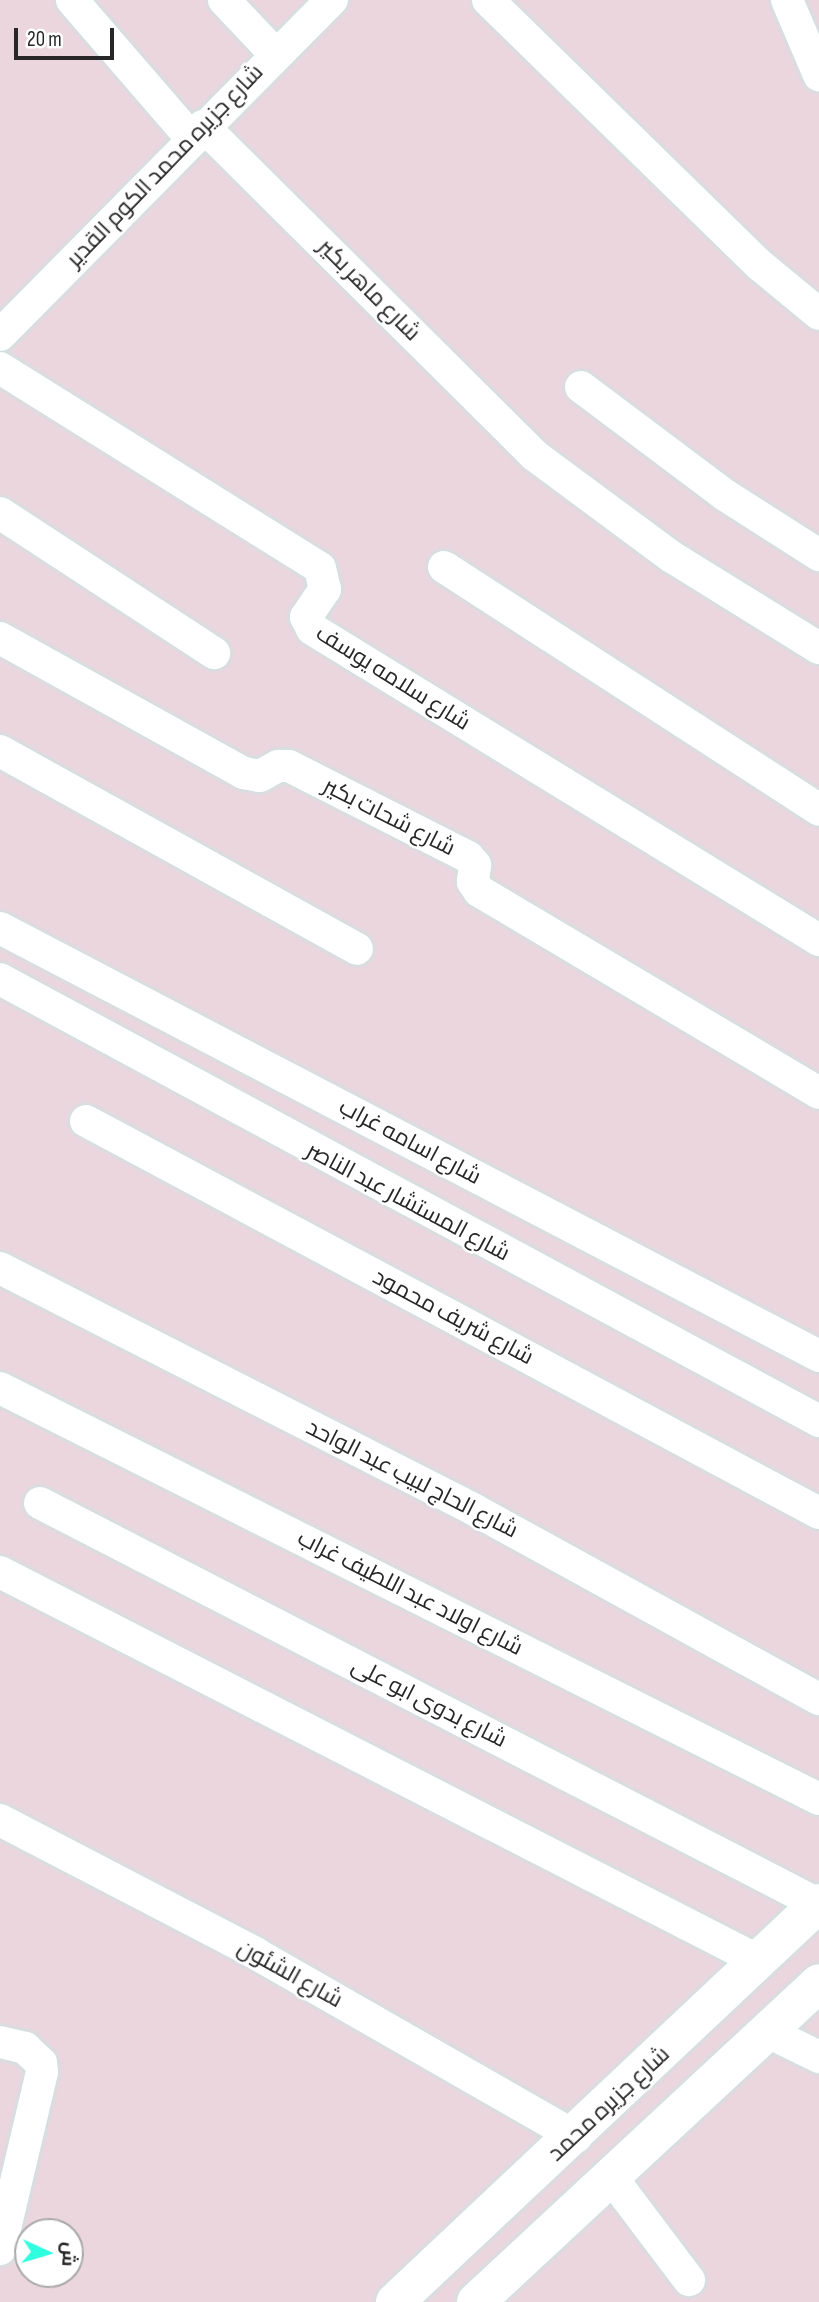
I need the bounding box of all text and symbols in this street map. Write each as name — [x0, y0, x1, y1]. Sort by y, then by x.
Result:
scale bar — [18, 14, 117, 58]
text: 20 m — [27, 27, 62, 52]
street label: شارع جزيره محمد الكوم القدير — [61, 59, 269, 273]
street label: شارع ماهر بكير — [312, 233, 426, 347]
street label: شارع سلامه يوسف — [311, 619, 475, 737]
street label: شارع شحات بكير — [318, 772, 460, 862]
street label: شارع اسامه غراب — [334, 1093, 486, 1191]
street label: شارع المستشار عبد الناصر — [302, 1137, 514, 1267]
street label: شارع شريف محمود — [368, 1263, 538, 1371]
street label: شارع الحاج لبيب عبد الواحد — [301, 1414, 523, 1544]
street label: شارع اولاد عبد اللطيف غراب — [293, 1524, 527, 1662]
street label: شارع بدوى ابو على — [347, 1652, 511, 1754]
street label: شارع الشئون — [233, 1934, 347, 2014]
street label: شارع جزيره محمد — [542, 2041, 676, 2167]
north arrow — [14, 2218, 84, 2288]
text: ش — [56, 2241, 81, 2267]

